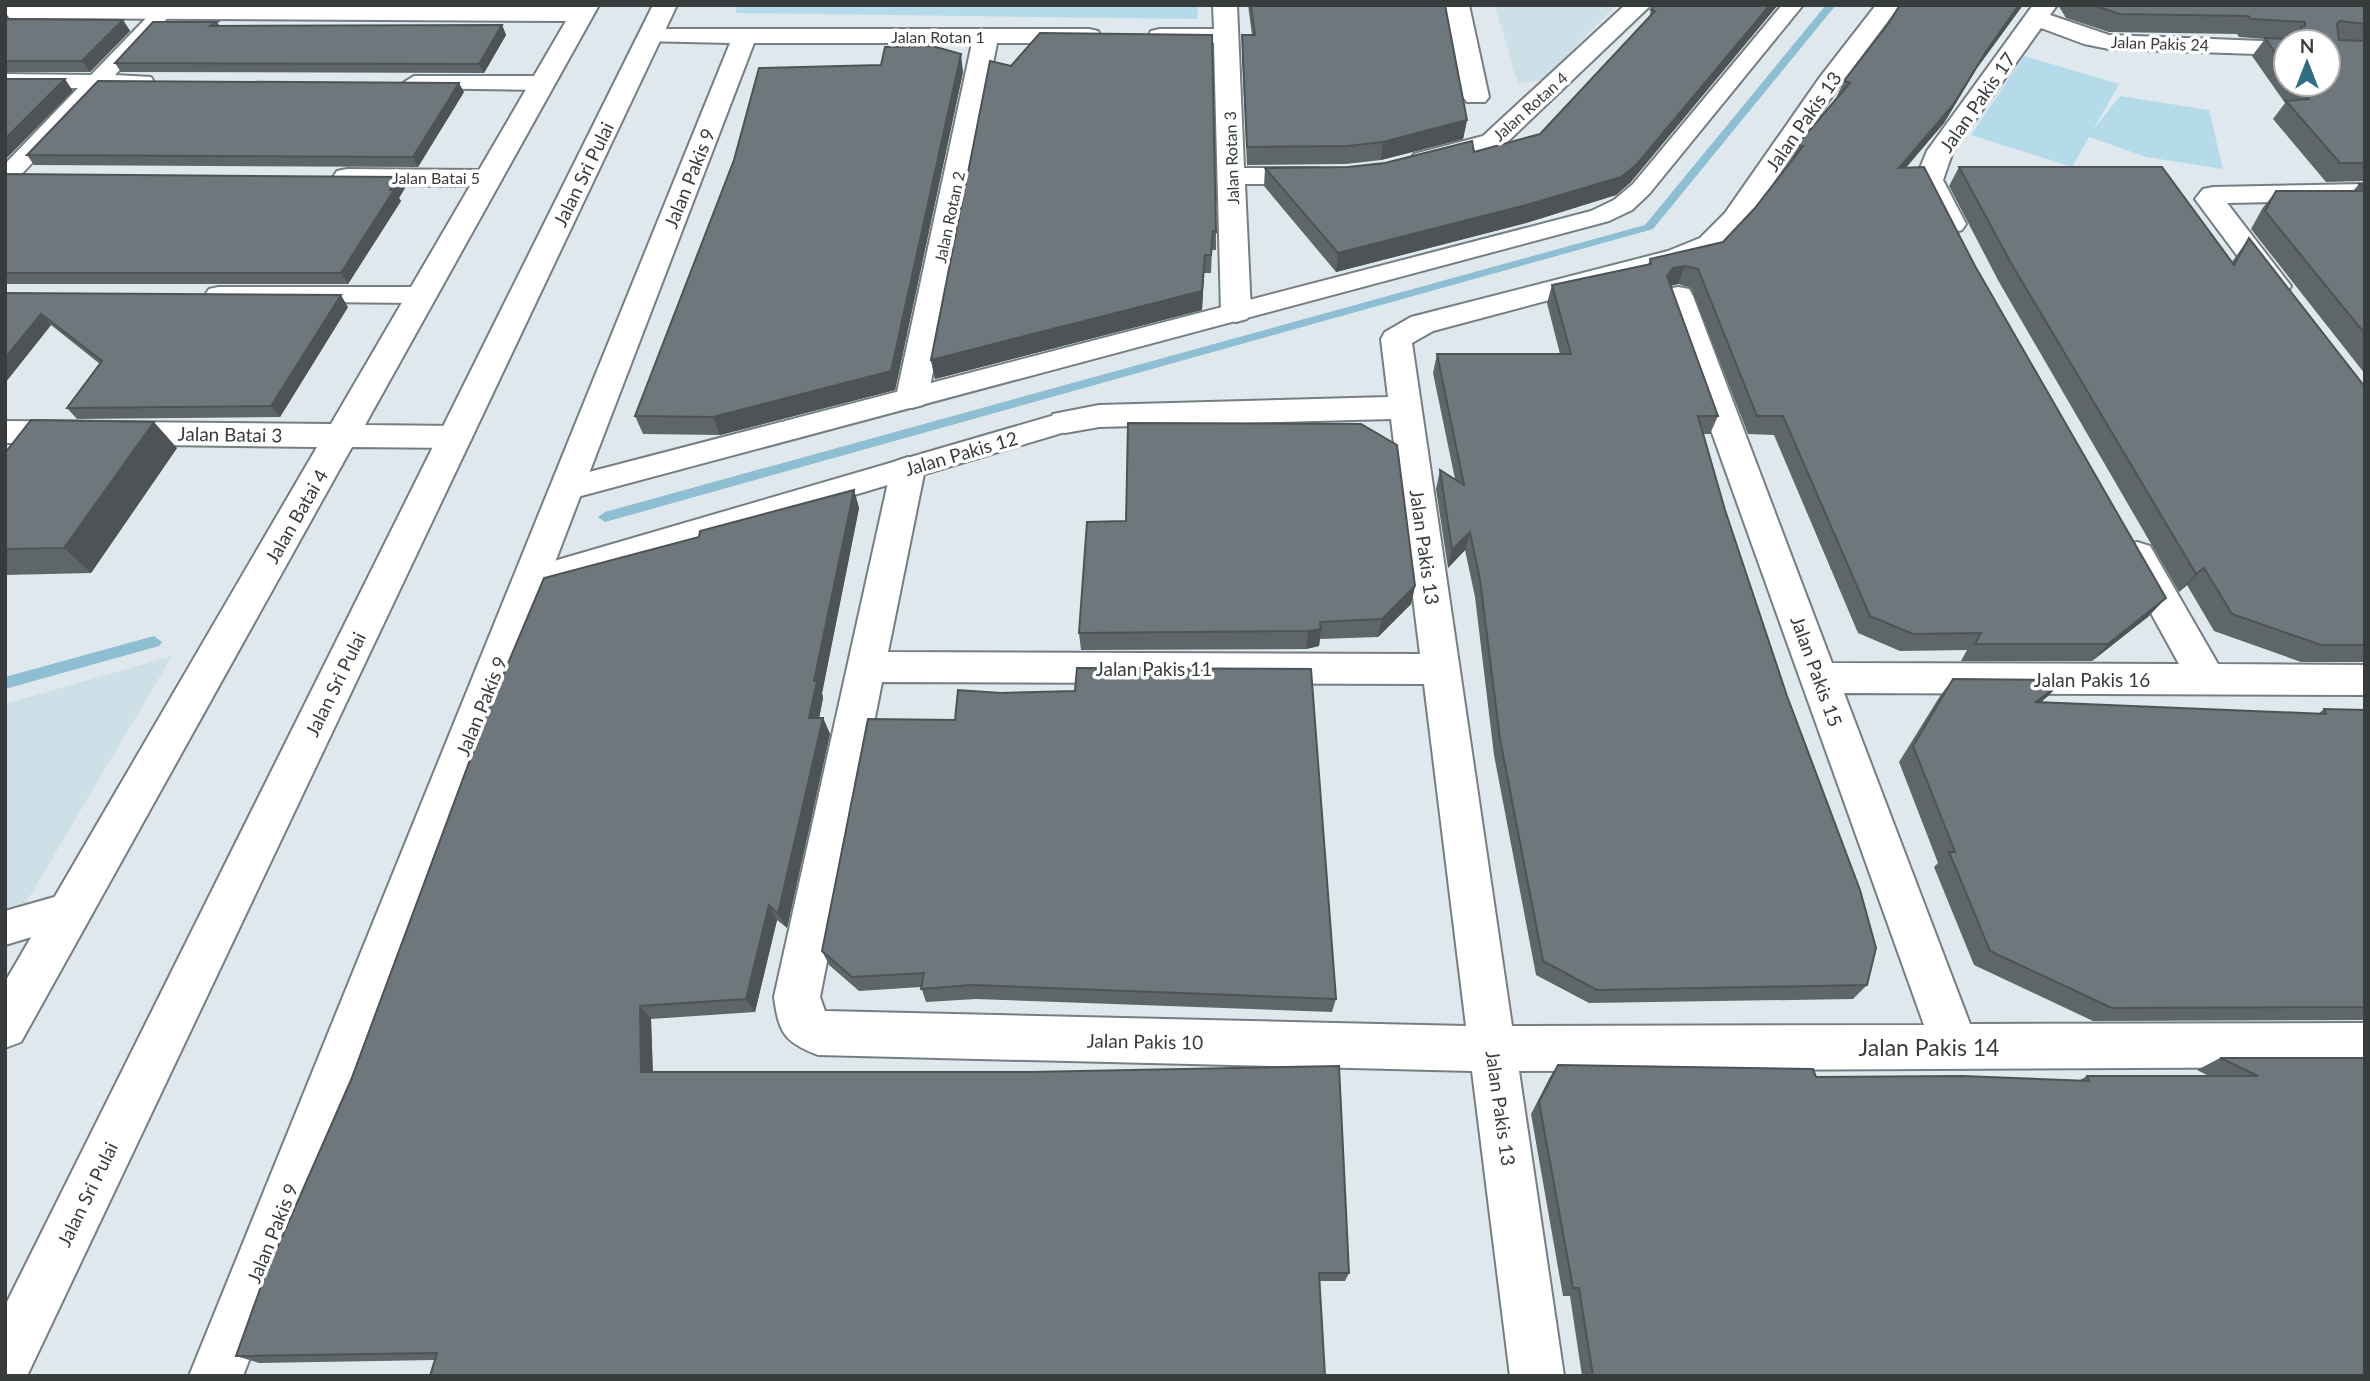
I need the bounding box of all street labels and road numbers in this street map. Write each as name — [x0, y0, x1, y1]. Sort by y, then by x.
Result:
street label: Jalan Rotan 1 — [891, 27, 985, 46]
street label: Jalan Pakis 24 — [2111, 32, 2209, 54]
street label: Jalan Pakis 17 — [1934, 48, 2020, 156]
street label: Jalan Pakis 13 — [1760, 67, 1846, 175]
street label: Jalan Rotan 4 — [1489, 68, 1571, 144]
street label: Jalan Rotan 3 — [1220, 111, 1242, 205]
street label: Jalan Sri Pulai — [548, 118, 618, 230]
street label: Jalan Pakis 9 — [659, 125, 719, 231]
street label: Jalan Batai 5 — [392, 168, 480, 187]
street label: Jalan Rotan 2 — [930, 169, 968, 265]
street label: Jalan Batai 3 — [177, 422, 283, 446]
street label: Jalan Pakis 12 — [902, 426, 1020, 480]
street label: Jalan Batai 4 — [260, 465, 332, 567]
street label: Jalan Pakis 13 — [1406, 488, 1444, 606]
street label: Jalan Pakis 15 — [1786, 612, 1848, 730]
street label: Jalan Sri Pulai — [300, 628, 370, 740]
street label: Jalan Pakis 9 — [451, 653, 511, 759]
street label: Jalan Pakis 11 — [1096, 657, 1212, 680]
street label: Jalan Pakis 16 — [2034, 668, 2150, 691]
street label: Jalan Pakis 10 — [1087, 1028, 1203, 1054]
street label: Jalan Pakis 14 — [1859, 1033, 1999, 1061]
street label: Jalan Pakis 13 — [1482, 1049, 1520, 1167]
street label: Jalan Sri Pulai — [52, 1138, 122, 1250]
street label: Jalan Pakis 9 — [242, 1180, 302, 1286]

